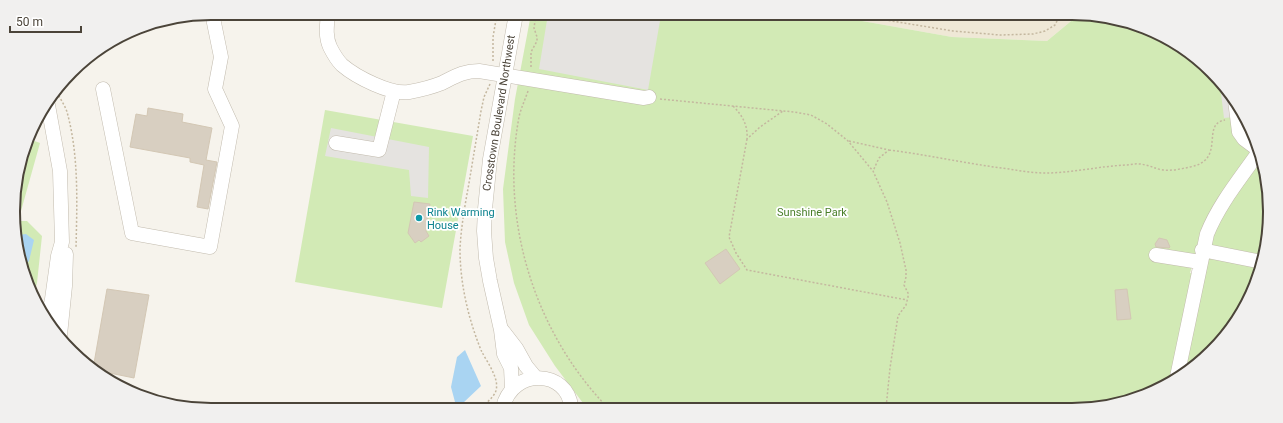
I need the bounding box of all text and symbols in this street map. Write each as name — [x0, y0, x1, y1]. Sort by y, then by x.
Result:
scale bar — [10, 8, 81, 34]
text: 50 m — [16, 15, 43, 29]
street label: Crosstown Boulevard Northwest — [480, 34, 518, 192]
place label: Rink Warming House — [427, 206, 495, 232]
park label: Sunshine Park — [777, 206, 847, 219]
marker: Rink Warming House — [414, 213, 424, 223]

